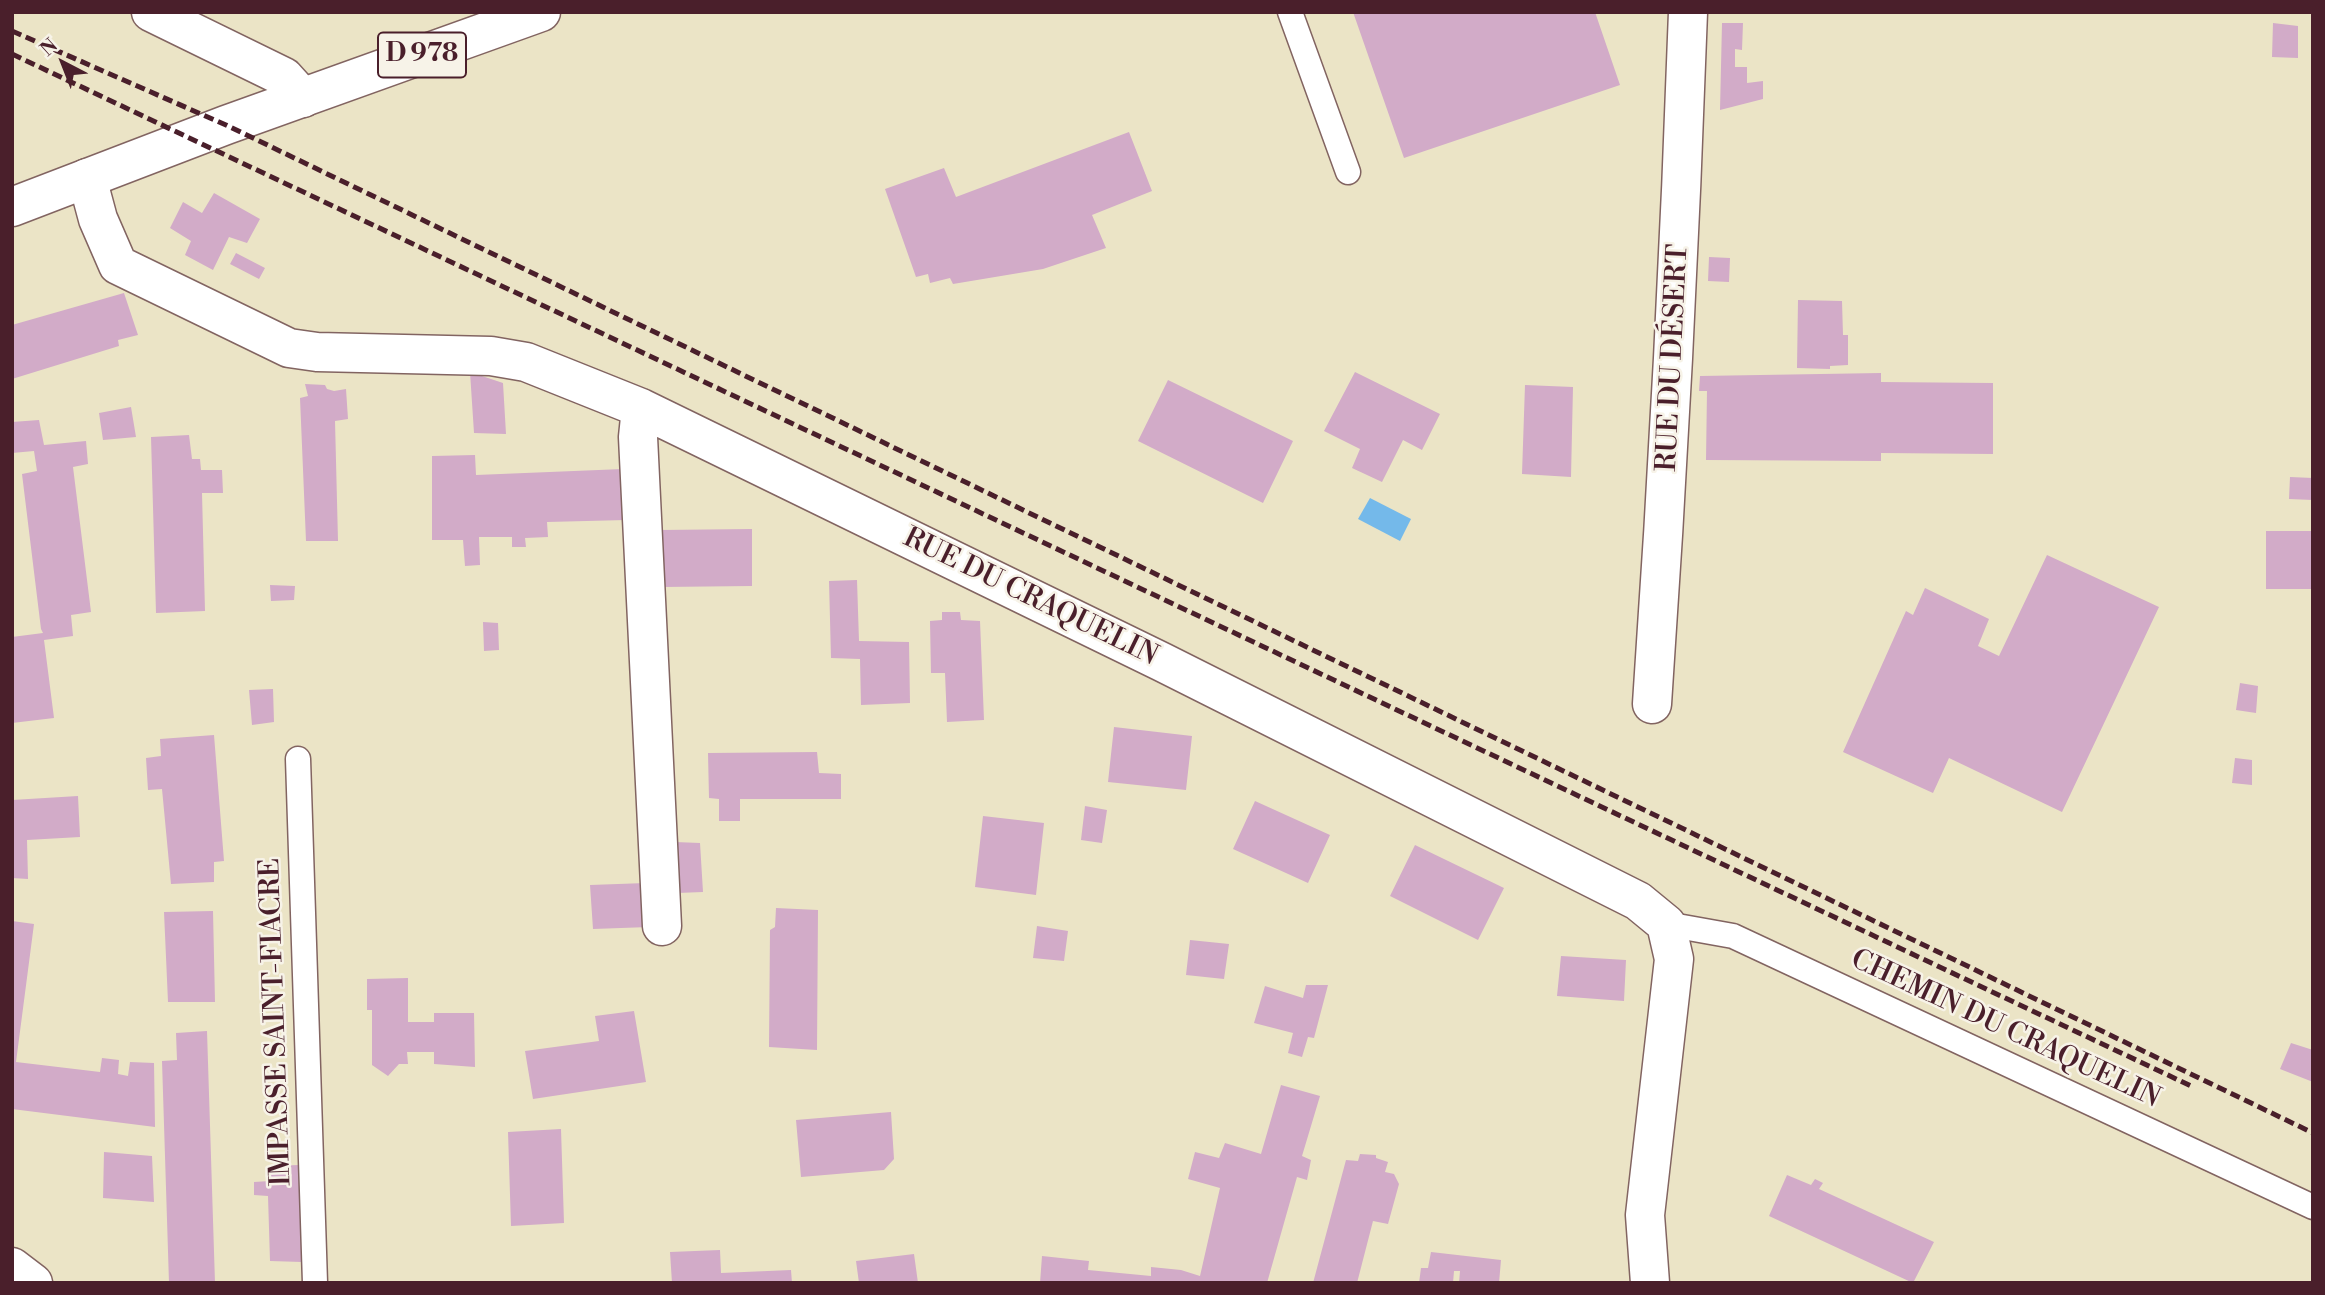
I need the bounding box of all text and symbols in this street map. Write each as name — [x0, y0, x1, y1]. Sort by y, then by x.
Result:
north arrow — [28, 28, 98, 98]
road number: D 978 — [378, 32, 466, 78]
text: N — [35, 33, 63, 61]
street label: RUE DU DÉSERT — [1651, 243, 1697, 473]
street label: RUE DU CRAQUELIN — [897, 522, 1163, 674]
street label: IMPASSE SAINT-FIACRE — [254, 857, 300, 1187]
street label: CHEMIN DU CRAQUELIN — [1845, 943, 2165, 1117]

